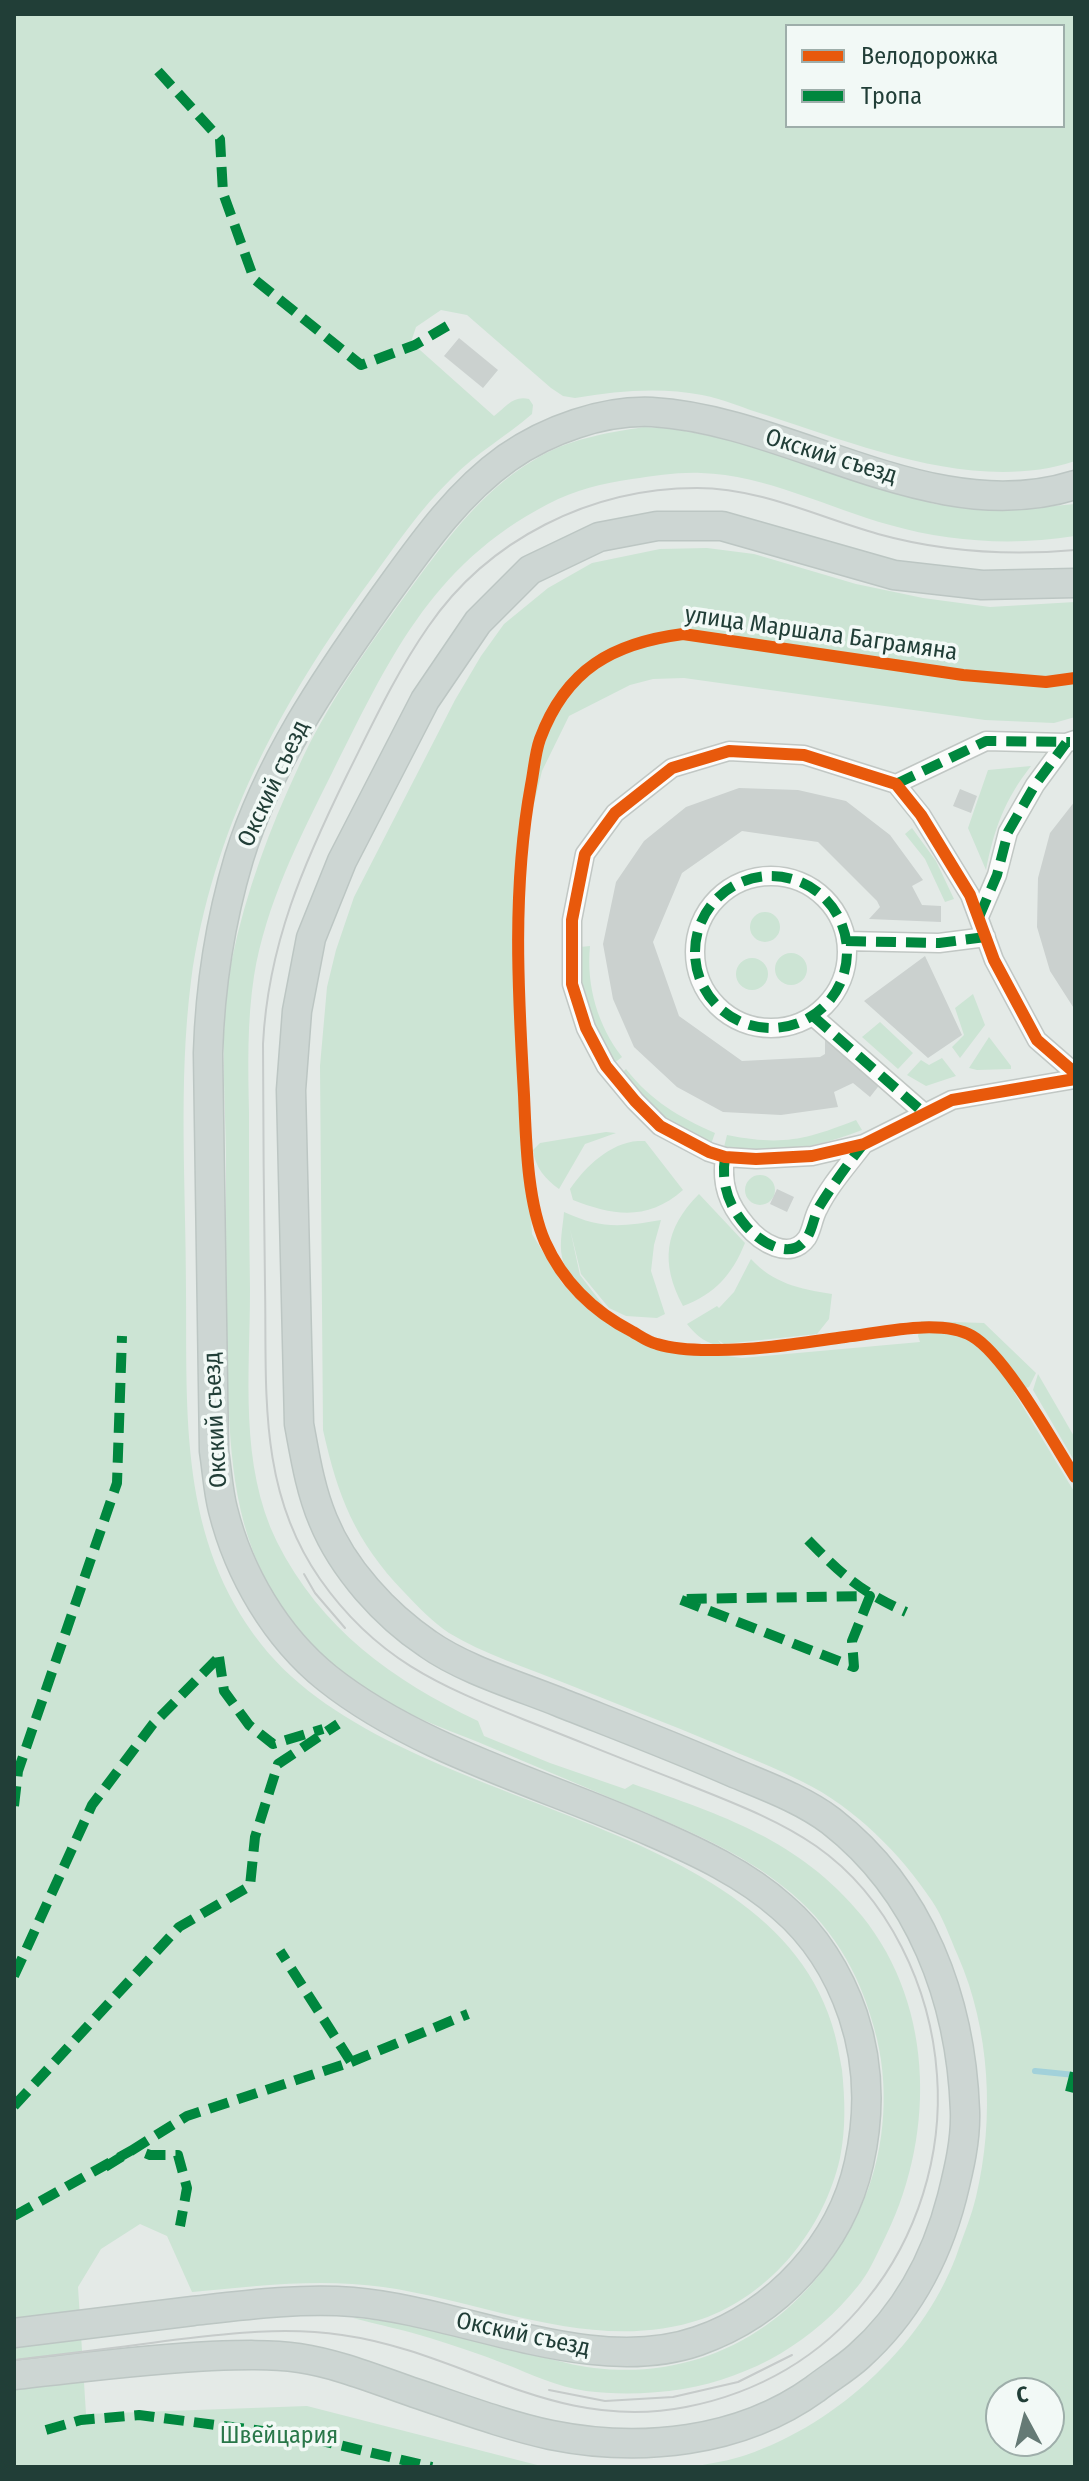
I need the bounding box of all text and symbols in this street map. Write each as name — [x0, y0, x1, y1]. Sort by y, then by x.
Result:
legend — [785, 24, 1065, 128]
text: Велодорожка — [861, 42, 998, 70]
text: Тропа — [861, 82, 922, 110]
street label: Окский съезд — [762, 423, 900, 491]
street label: улица Маршала Баграмяна — [683, 601, 959, 667]
street label: Окский съезд — [232, 716, 316, 852]
street label: Окский съезд — [198, 1351, 234, 1489]
street label: Окский съезд — [453, 2307, 593, 2363]
north arrow — [985, 2377, 1065, 2457]
text: С — [1015, 2381, 1030, 2409]
park label: Швейцария — [220, 2422, 338, 2450]

